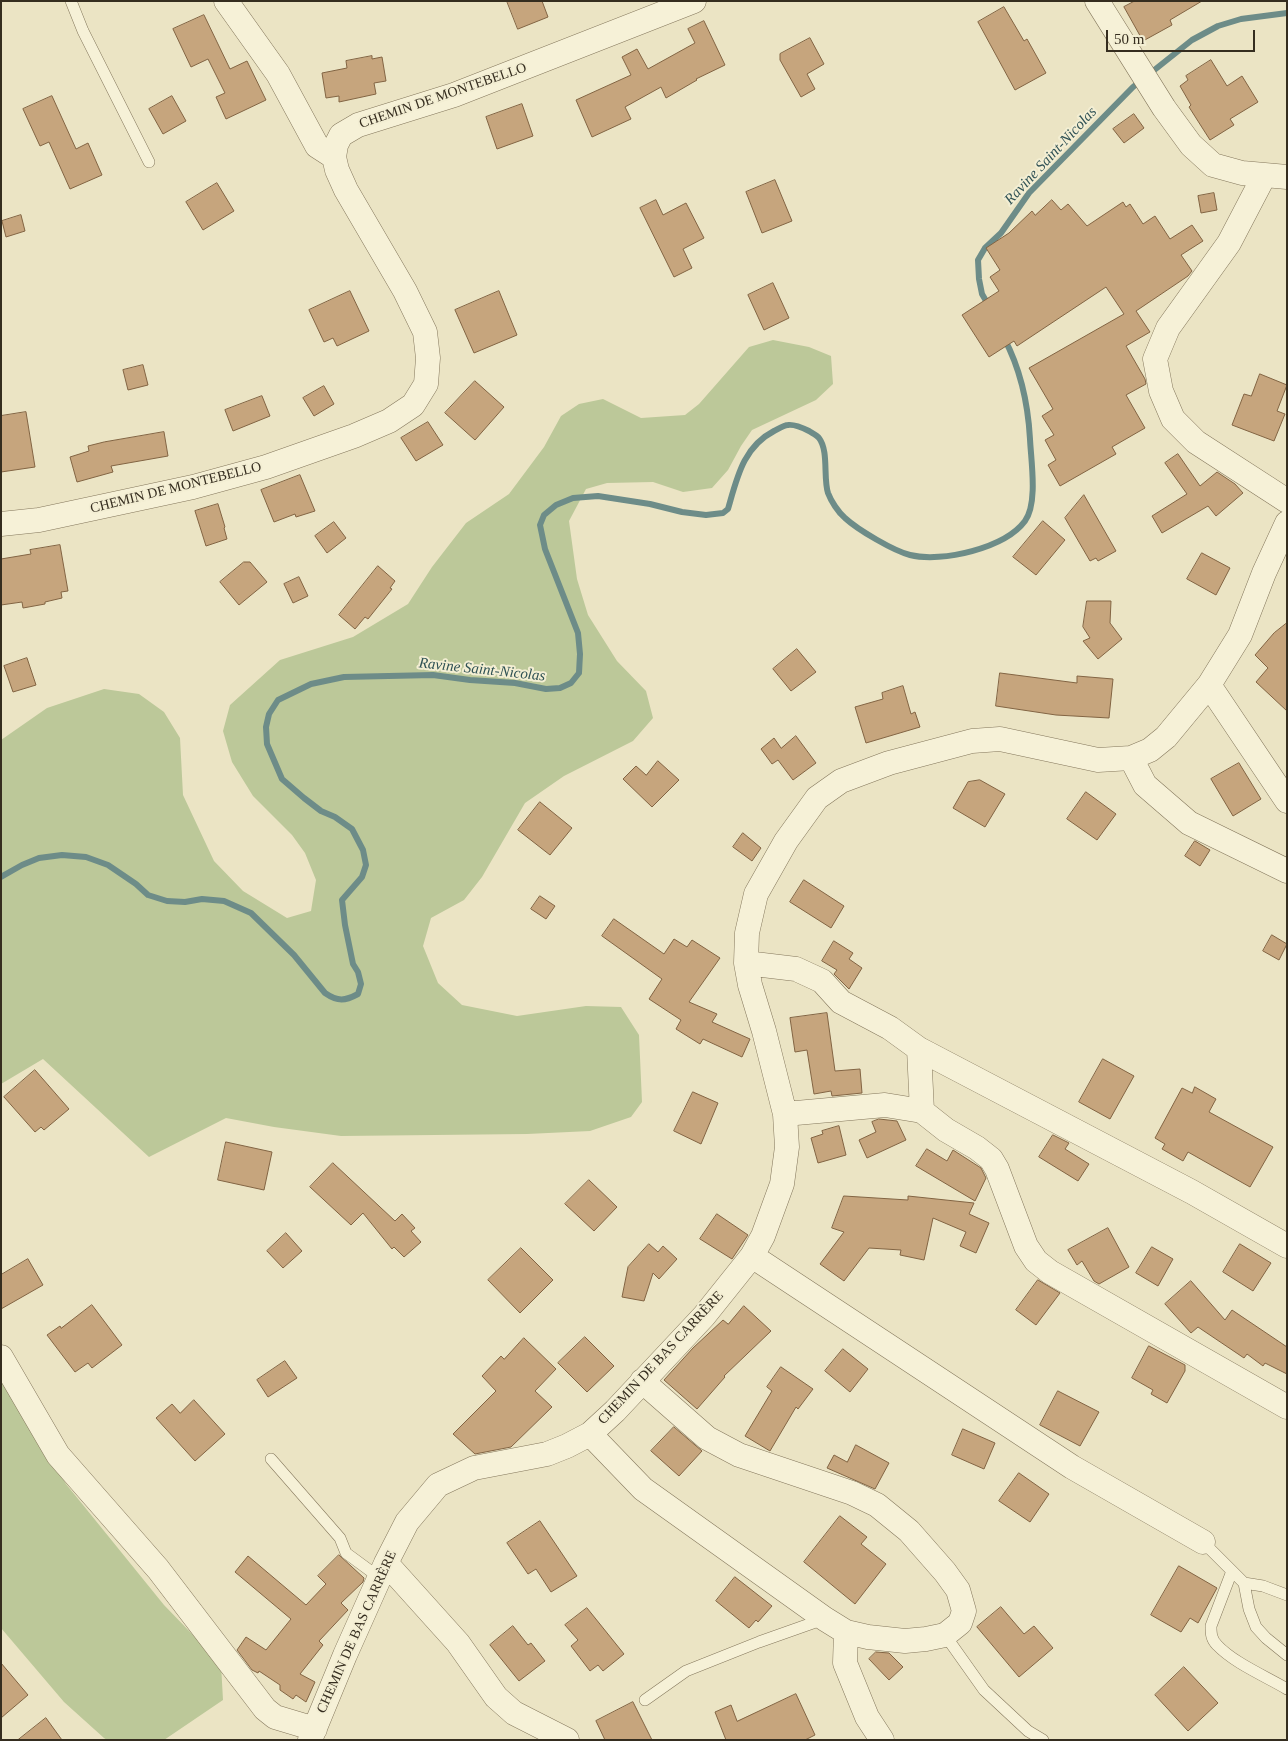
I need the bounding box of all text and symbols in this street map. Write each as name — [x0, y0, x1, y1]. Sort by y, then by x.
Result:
scale bar — [1108, 20, 1257, 52]
text: 50 m — [1114, 31, 1144, 47]
street label: CHEMIN DE MONTEBELLO — [357, 59, 529, 133]
water label: Ravine Saint-Nicolas — [1001, 103, 1101, 209]
street label: CHEMIN DE MONTEBELLO — [89, 459, 263, 517]
water label: Ravine Saint-Nicolas — [418, 654, 546, 686]
street label: CHEMIN DE BAS CARRÈRE — [595, 1288, 727, 1428]
street label: CHEMIN DE BAS CARRÈRE — [313, 1548, 401, 1716]

